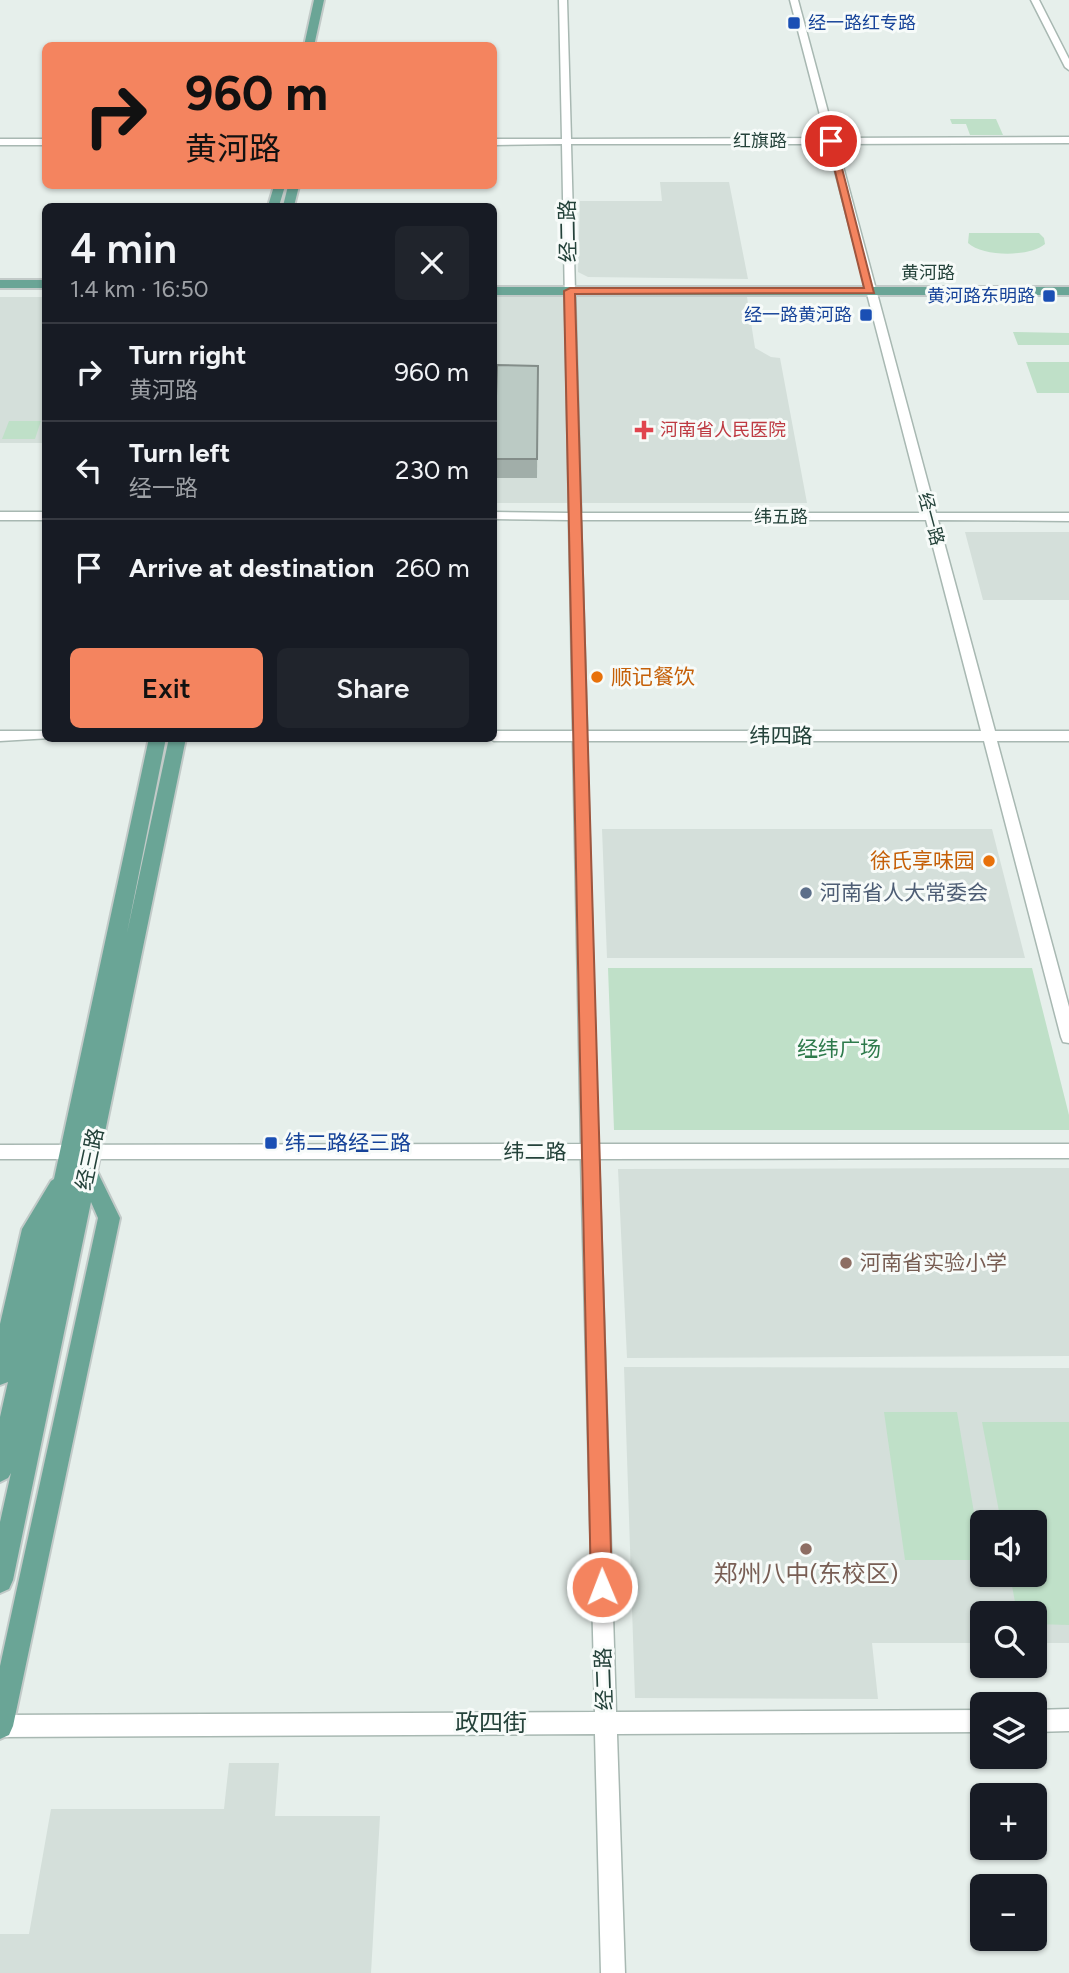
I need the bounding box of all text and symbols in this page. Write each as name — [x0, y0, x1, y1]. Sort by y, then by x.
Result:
place label: 经一路红专路 — [808, 12, 916, 34]
marker: 经一路红专路 — [786, 15, 802, 31]
text: 960 m — [185, 63, 328, 122]
icon: right — [70, 70, 161, 161]
pin — [801, 111, 861, 171]
icon: arrive — [812, 122, 850, 160]
text: 黄河路 — [185, 130, 281, 168]
street label: 红旗路 — [733, 130, 787, 152]
street label: 经二路 — [554, 199, 581, 263]
text: 4 min — [70, 223, 177, 274]
button: close — [395, 226, 469, 300]
street label: 黄河路 — [901, 262, 955, 284]
text: 1.4 km · 16:50 — [70, 275, 208, 303]
place label: 黄河路东明路 — [927, 285, 1035, 307]
marker: 黄河路东明路 — [1041, 288, 1057, 304]
place label: 经一路黄河路 — [744, 304, 852, 326]
marker: 经一路黄河路 — [858, 307, 874, 323]
text: Turn right — [129, 339, 246, 371]
icon: right — [70, 353, 108, 391]
text: 960 m — [394, 356, 469, 388]
text: 黄河路 — [129, 376, 198, 404]
place label: 河南省人民医院 — [660, 419, 786, 441]
marker: 河南省人民医院 — [634, 420, 654, 440]
text: Turn left — [129, 437, 230, 469]
icon: left — [70, 451, 108, 489]
text: 230 m — [395, 454, 469, 486]
text: 经一路 — [129, 474, 198, 502]
street label: 经一路 — [913, 490, 949, 548]
street label: 纬五路 — [754, 506, 808, 528]
icon: arrive — [70, 549, 108, 587]
text: Arrive at destination — [129, 552, 374, 584]
text: 260 m — [395, 552, 470, 584]
button: Exit — [70, 648, 263, 728]
button: Share — [277, 648, 469, 728]
place label: 顺记餐饮 — [611, 664, 695, 689]
marker: 顺记餐饮 — [589, 669, 605, 685]
street label: 纬四路 — [750, 723, 813, 748]
place label: 徐氏享味园 — [870, 848, 975, 873]
marker: 徐氏享味园 — [981, 853, 997, 869]
place label: 河南省人大常委会 — [820, 880, 988, 905]
marker: 河南省人大常委会 — [798, 885, 814, 901]
park label: 经纬广场 — [797, 1036, 881, 1061]
street label: 经三路 — [71, 1125, 108, 1192]
place label: 纬二路经三路 — [285, 1130, 411, 1155]
marker: 纬二路经三路 — [263, 1135, 279, 1151]
street label: 纬二路 — [504, 1139, 567, 1164]
place label: 河南省实验小学 — [860, 1250, 1007, 1275]
marker: 河南省实验小学 — [838, 1255, 854, 1271]
map controls — [970, 1510, 1047, 1951]
button: sound — [970, 1510, 1047, 1587]
marker: 郑州八中(东校区) — [798, 1541, 814, 1557]
position arrow — [565, 1550, 639, 1624]
place label: 郑州八中(东校区) — [714, 1559, 898, 1588]
button: search — [970, 1601, 1047, 1678]
street label: 经二路 — [590, 1647, 617, 1711]
button: layers — [970, 1692, 1047, 1769]
street label: 政四街 — [455, 1708, 527, 1737]
button: + — [970, 1783, 1047, 1860]
button: − — [970, 1874, 1047, 1951]

